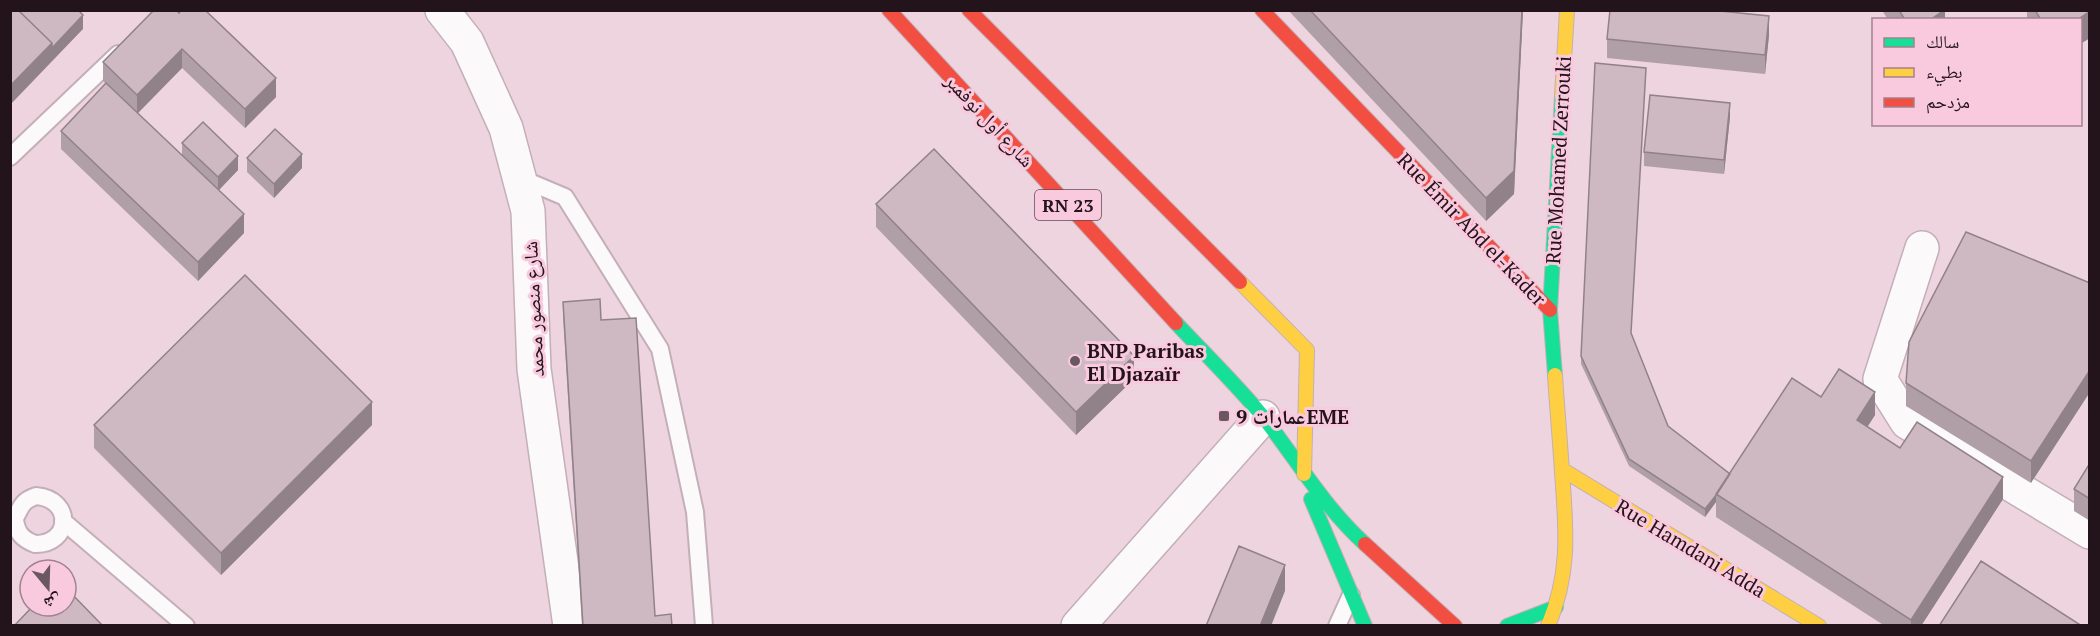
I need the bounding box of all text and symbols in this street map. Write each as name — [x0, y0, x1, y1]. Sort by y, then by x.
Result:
legend — [1872, 18, 2082, 126]
text: سالك — [1926, 29, 1959, 53]
street label: Rue Mohamed Zerrouki — [1539, 55, 1577, 265]
text: بطيء — [1926, 59, 1963, 87]
street label: شارع أول نوفمبر — [939, 66, 1041, 173]
text: مزدحم — [1926, 89, 1970, 114]
street label: Rue Émir Abd el-Kader — [1392, 147, 1553, 312]
road number: RN 23 — [1035, 190, 1101, 220]
street label: شارع منصور محمد — [516, 241, 550, 377]
place label: BNP Paribas El Djazaïr — [1087, 337, 1204, 387]
marker: BNP Paribas El Djazaïr — [1068, 354, 1082, 368]
place label: عمارات 9EME — [1236, 403, 1349, 430]
marker: عمارات 9EME — [1217, 409, 1231, 423]
street label: Rue Hamdani Adda — [1611, 492, 1771, 604]
north arrow — [18, 558, 78, 618]
text: ش — [41, 589, 64, 615]

